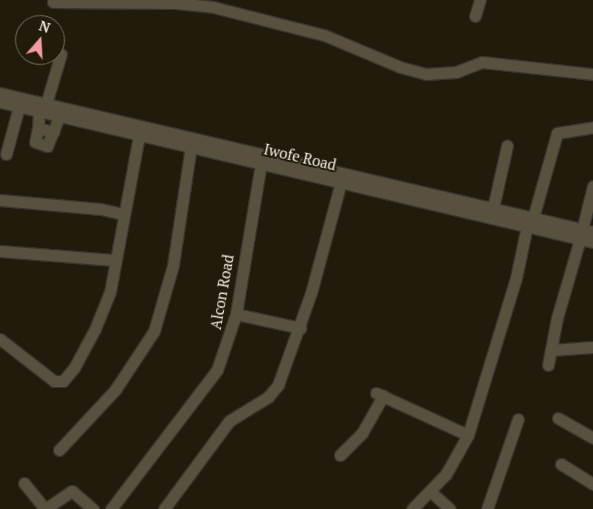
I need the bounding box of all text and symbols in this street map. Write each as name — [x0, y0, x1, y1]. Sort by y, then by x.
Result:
north arrow — [15, 15, 65, 65]
text: N — [37, 16, 53, 37]
street label: Iwofe Road — [262, 140, 338, 174]
street label: Alcon Road — [207, 253, 237, 331]

